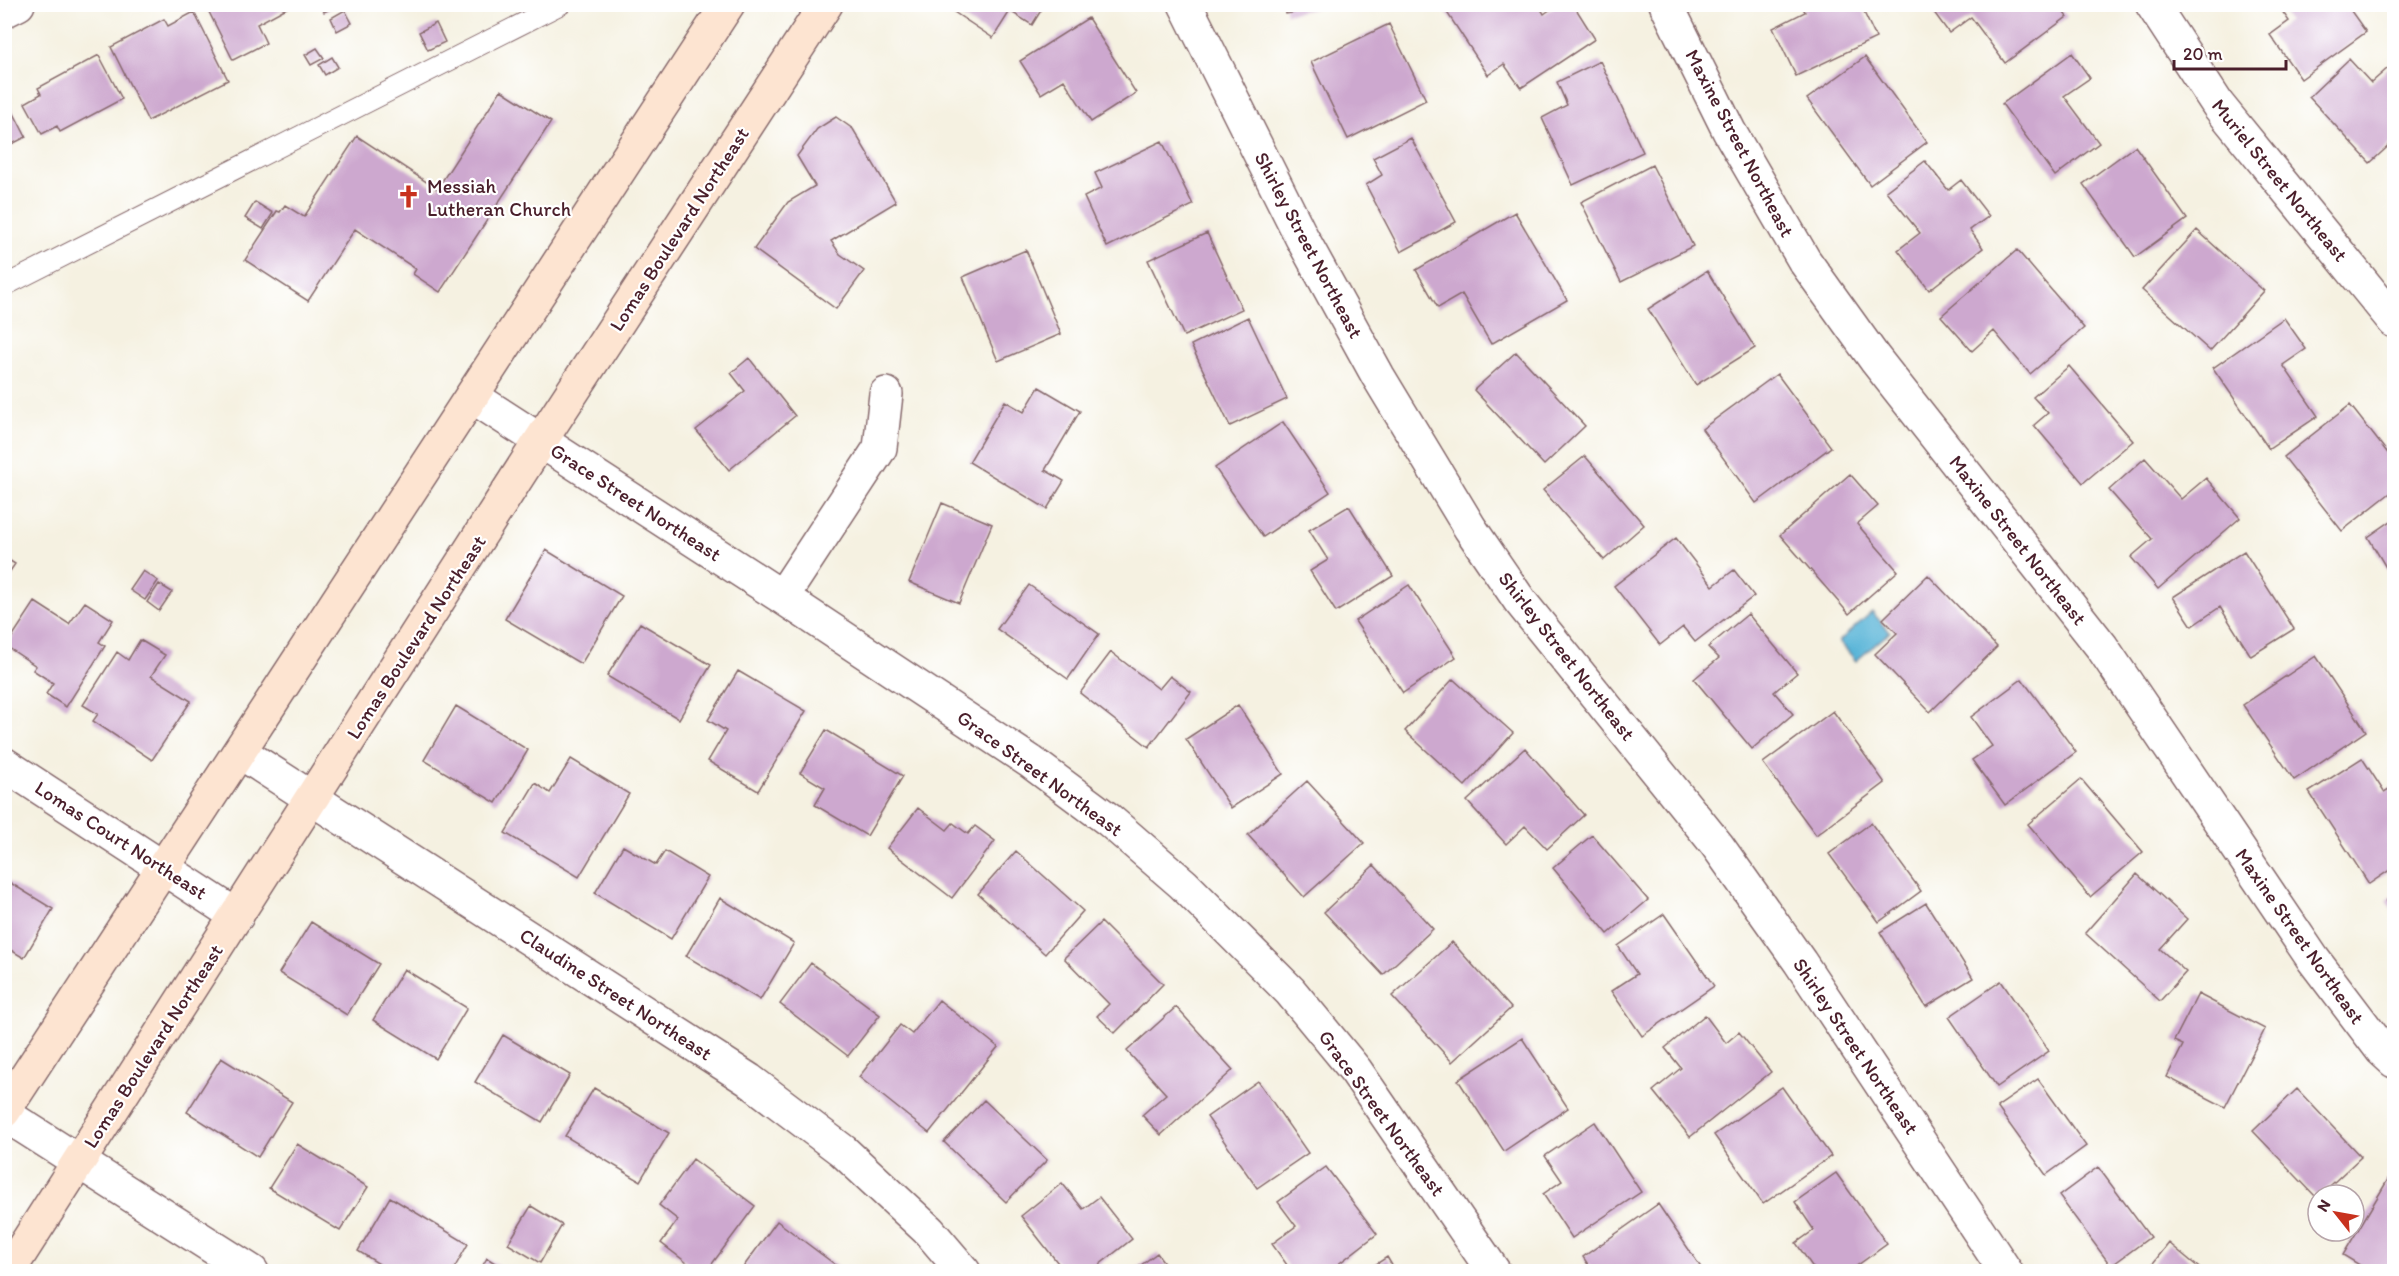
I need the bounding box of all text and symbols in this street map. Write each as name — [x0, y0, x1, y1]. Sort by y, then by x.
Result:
scale bar — [2174, 33, 2286, 71]
text: 20 m — [2183, 43, 2223, 65]
street label: Maxine Street Northeast — [1680, 45, 1800, 241]
street label: Muriel Street Northeast — [2207, 94, 2353, 266]
street label: Lomas Boulevard Northeast — [604, 122, 754, 335]
street label: Shirley Street Northeast — [1250, 148, 1368, 342]
place label: Messiah Lutheran Church — [427, 174, 571, 221]
church icon: Messiah Lutheran Church — [396, 184, 422, 210]
street label: Grace Street Northeast — [546, 438, 726, 566]
street label: Maxine Street Northeast — [1944, 450, 2092, 630]
street label: Lomas Boulevard Northeast — [341, 530, 491, 743]
street label: Shirley Street Northeast — [1494, 567, 1640, 745]
street label: Grace Street Northeast — [952, 705, 1128, 841]
street label: Lomas Court Northeast — [30, 775, 212, 905]
street label: Maxine Street Northeast — [2230, 844, 2370, 1028]
street label: Claudine Street Northeast — [515, 923, 717, 1065]
street label: Lomas Boulevard Northeast — [78, 939, 228, 1152]
street label: Shirley Street Northeast — [1788, 953, 1924, 1139]
street label: Grace Street Northeast — [1314, 1025, 1450, 1201]
north arrow — [2306, 1183, 2366, 1243]
text: N — [2313, 1196, 2334, 1215]

